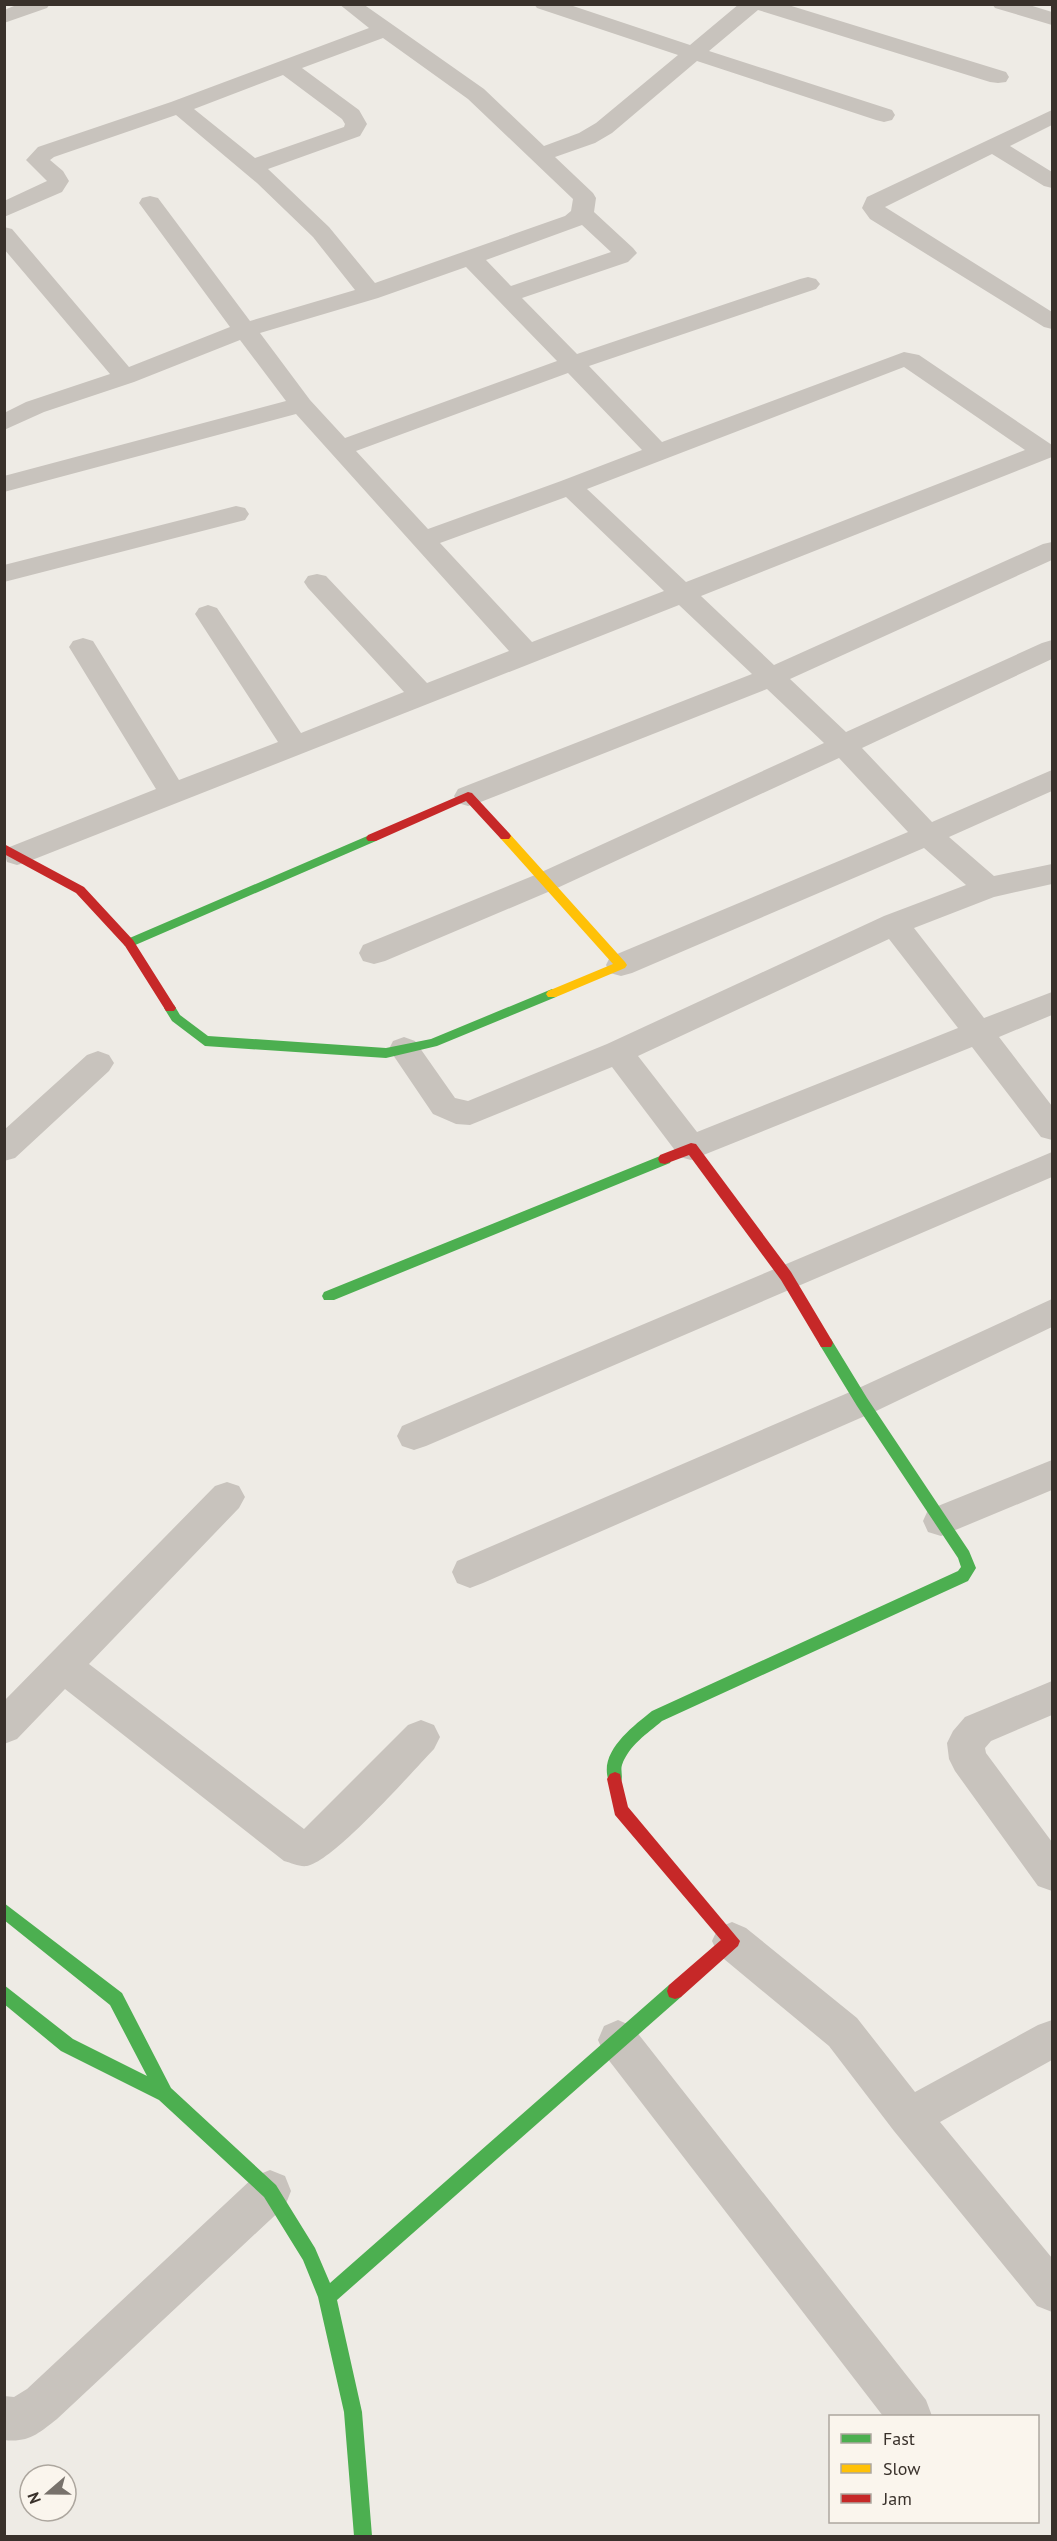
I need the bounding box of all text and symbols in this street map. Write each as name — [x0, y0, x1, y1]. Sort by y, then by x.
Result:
legend — [829, 2415, 1039, 2523]
text: Fast — [883, 2427, 915, 2450]
text: Slow — [883, 2457, 921, 2480]
north arrow — [18, 2463, 78, 2523]
text: Jam — [882, 2487, 912, 2510]
text: N — [23, 2490, 45, 2506]

